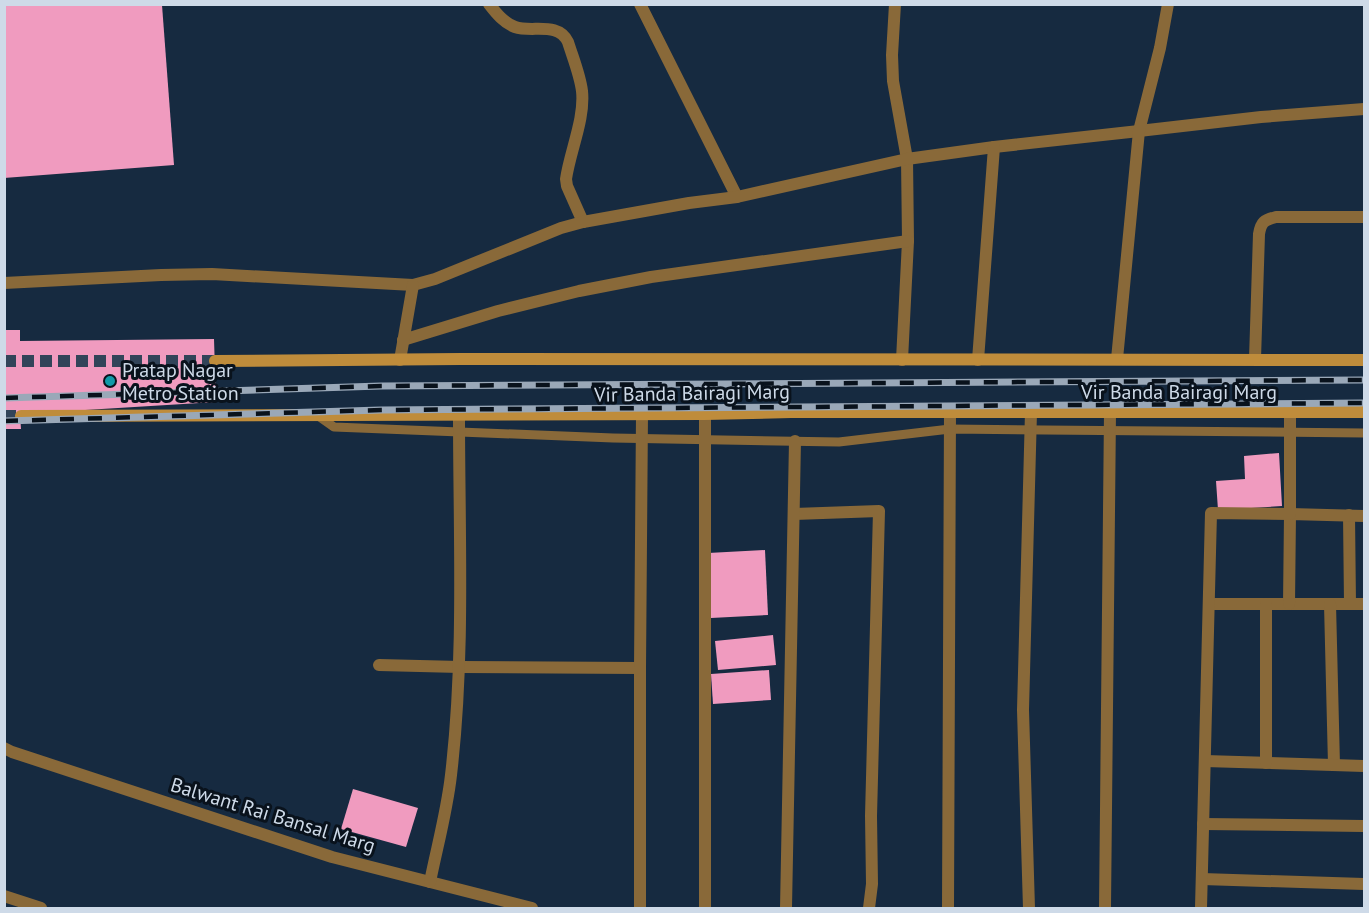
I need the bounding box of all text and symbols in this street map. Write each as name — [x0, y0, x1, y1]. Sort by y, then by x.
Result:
place label: Pratap Nagar Metro Station — [122, 357, 239, 406]
marker: Pratap Nagar Metro Station — [103, 374, 117, 388]
street label: Vir Banda Bairagi Marg — [593, 378, 790, 408]
street label: Vir Banda Bairagi Marg — [1080, 379, 1277, 405]
street label: Balwant Rai Bansal Marg — [167, 771, 379, 859]

